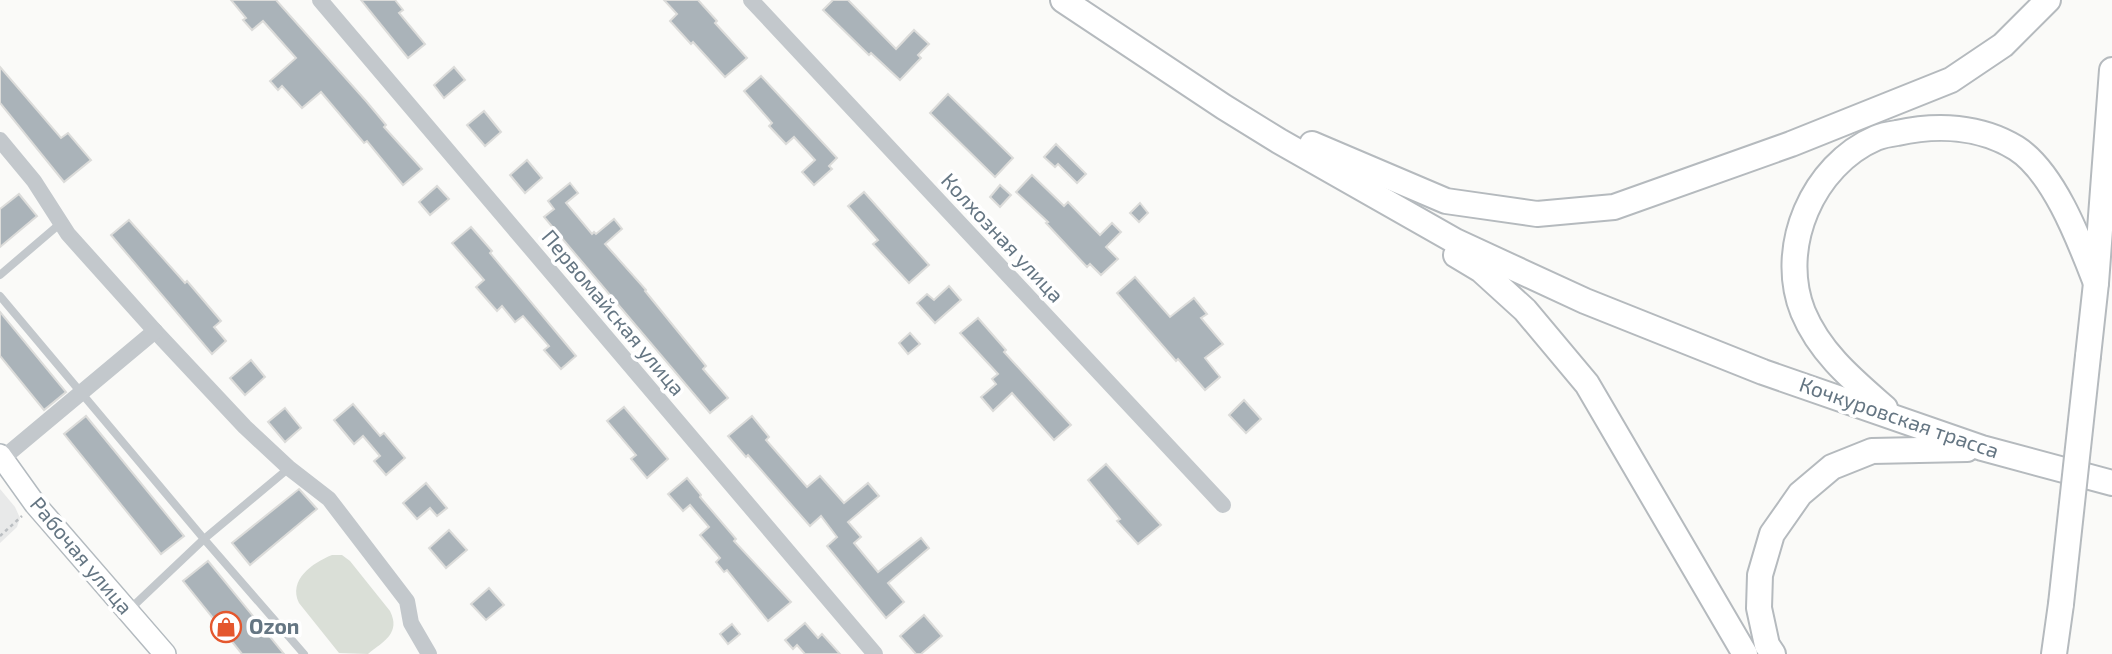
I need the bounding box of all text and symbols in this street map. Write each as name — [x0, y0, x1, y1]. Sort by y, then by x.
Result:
street label: Колхозная улица — [936, 167, 1069, 308]
street label: Первомайская улица — [537, 224, 691, 401]
street label: Кочкуровская трасса — [1796, 371, 2003, 463]
street label: Рабочая улица — [25, 491, 138, 619]
shop icon: Ozon — [209, 610, 243, 644]
place label: Ozon — [249, 613, 299, 638]

